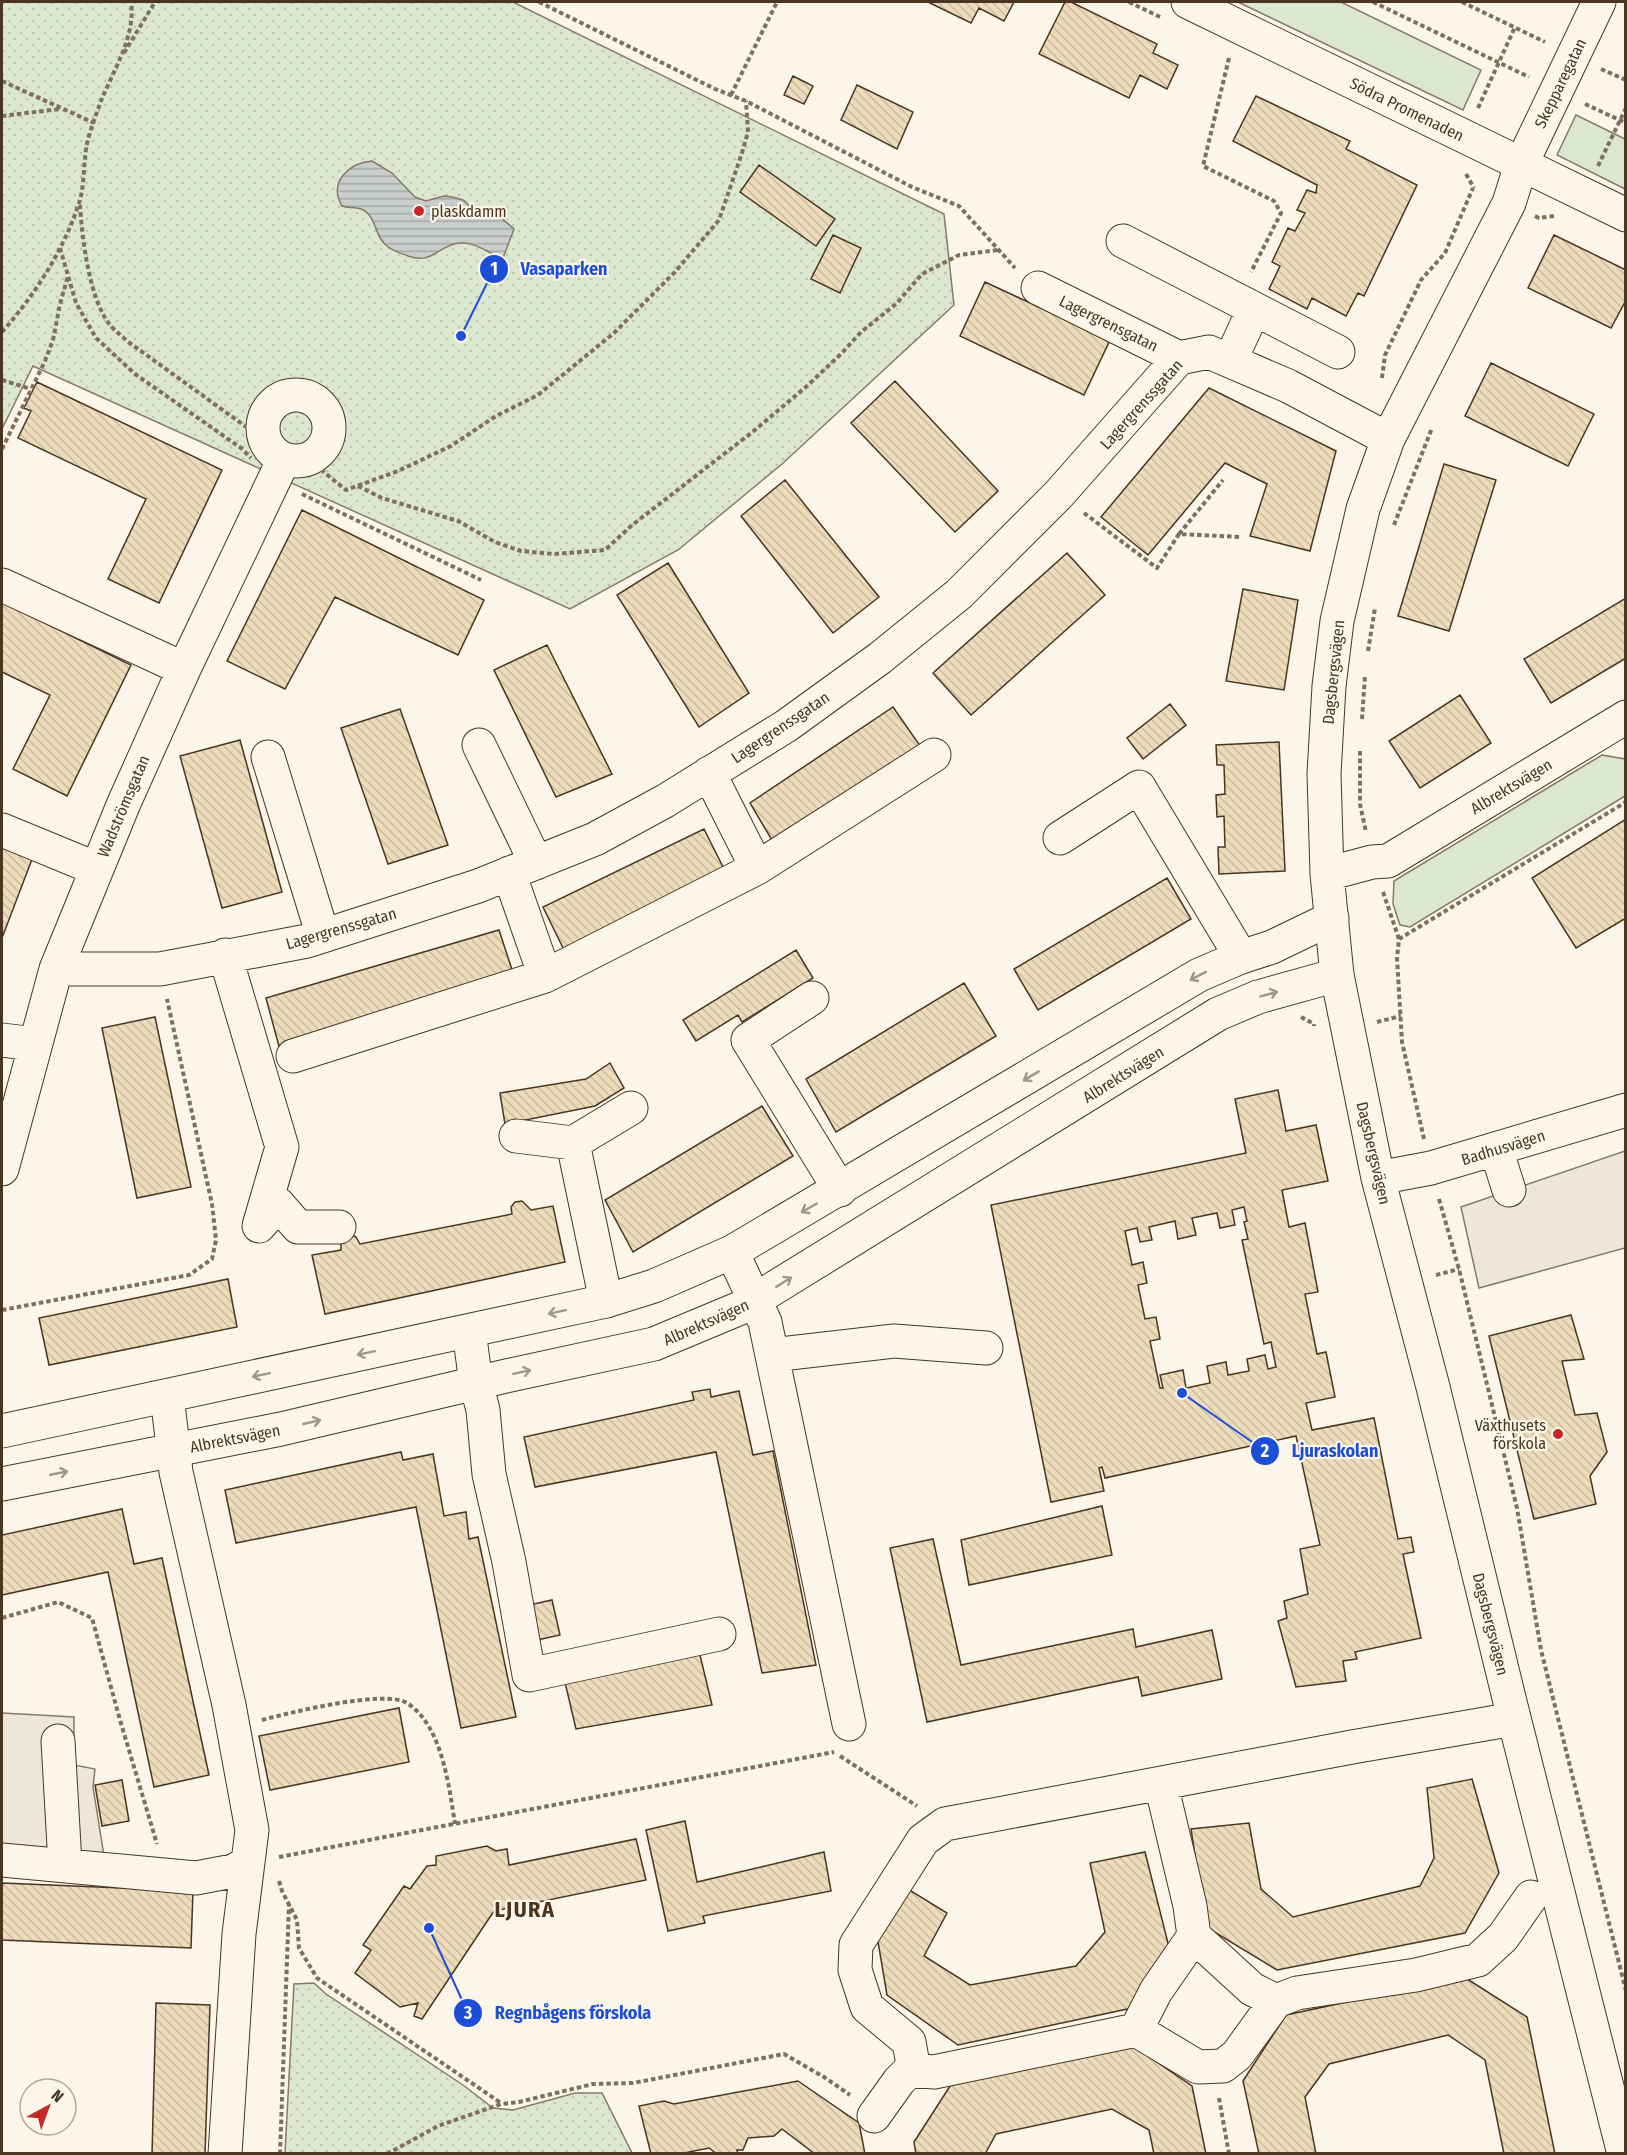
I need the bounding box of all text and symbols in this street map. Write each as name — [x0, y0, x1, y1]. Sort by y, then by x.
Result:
street label: Skepparegatan — [1531, 35, 1590, 131]
street label: Södra Promenaden — [1347, 74, 1467, 145]
place label: plaskdamm — [431, 202, 507, 221]
marker: plaskdamm — [412, 204, 426, 218]
callout: Vasaparken — [479, 251, 620, 287]
text: 1 — [490, 258, 498, 280]
text: Vasaparken — [520, 258, 607, 280]
street label: Lagergrensgatan — [1056, 291, 1161, 356]
street label: Lagergrenssgatan — [1096, 356, 1187, 453]
street label: Dagsbergsvägen — [1319, 619, 1348, 725]
street label: Lagergrenssgatan — [728, 688, 833, 767]
street label: Wadströmsgatan — [93, 752, 154, 860]
street label: Albrektsvägen — [1467, 755, 1555, 818]
street label: Lagergrenssgatan — [284, 904, 399, 953]
one-way arrow — [1190, 970, 1207, 982]
one-way arrow — [1259, 987, 1278, 999]
street label: Albrektsvägen — [1079, 1042, 1167, 1107]
one-way arrow — [1023, 1070, 1040, 1082]
street label: Dagsbergsvägen — [1352, 1100, 1395, 1206]
street label: Badhusvägen — [1459, 1126, 1547, 1169]
one-way arrow — [801, 1202, 818, 1214]
one-way arrow — [775, 1276, 792, 1288]
street label: Albrektsvägen — [660, 1295, 752, 1350]
one-way arrow — [548, 1307, 567, 1318]
one-way arrow — [357, 1347, 376, 1359]
one-way arrow — [512, 1366, 531, 1377]
one-way arrow — [252, 1370, 271, 1382]
one-way arrow — [302, 1415, 321, 1427]
place label: Växthusets förskola — [1475, 1416, 1546, 1453]
street label: Albrektsvägen — [188, 1420, 282, 1457]
marker: Växthusets förskola — [1551, 1427, 1565, 1441]
callout: Ljuraskolan — [1250, 1433, 1390, 1469]
text: 2 — [1260, 1440, 1269, 1462]
text: Ljuraskolan — [1292, 1440, 1378, 1462]
one-way arrow — [49, 1467, 68, 1478]
street label: Dagsbergsvägen — [1469, 1571, 1512, 1677]
district label: LJURA — [495, 1896, 555, 1923]
callout: Regnbågens förskola — [453, 1995, 663, 2031]
text: 3 — [463, 2002, 473, 2024]
text: Regnbågens förskola — [495, 2002, 651, 2024]
north arrow — [18, 2077, 78, 2137]
text: N — [48, 2086, 67, 2106]

